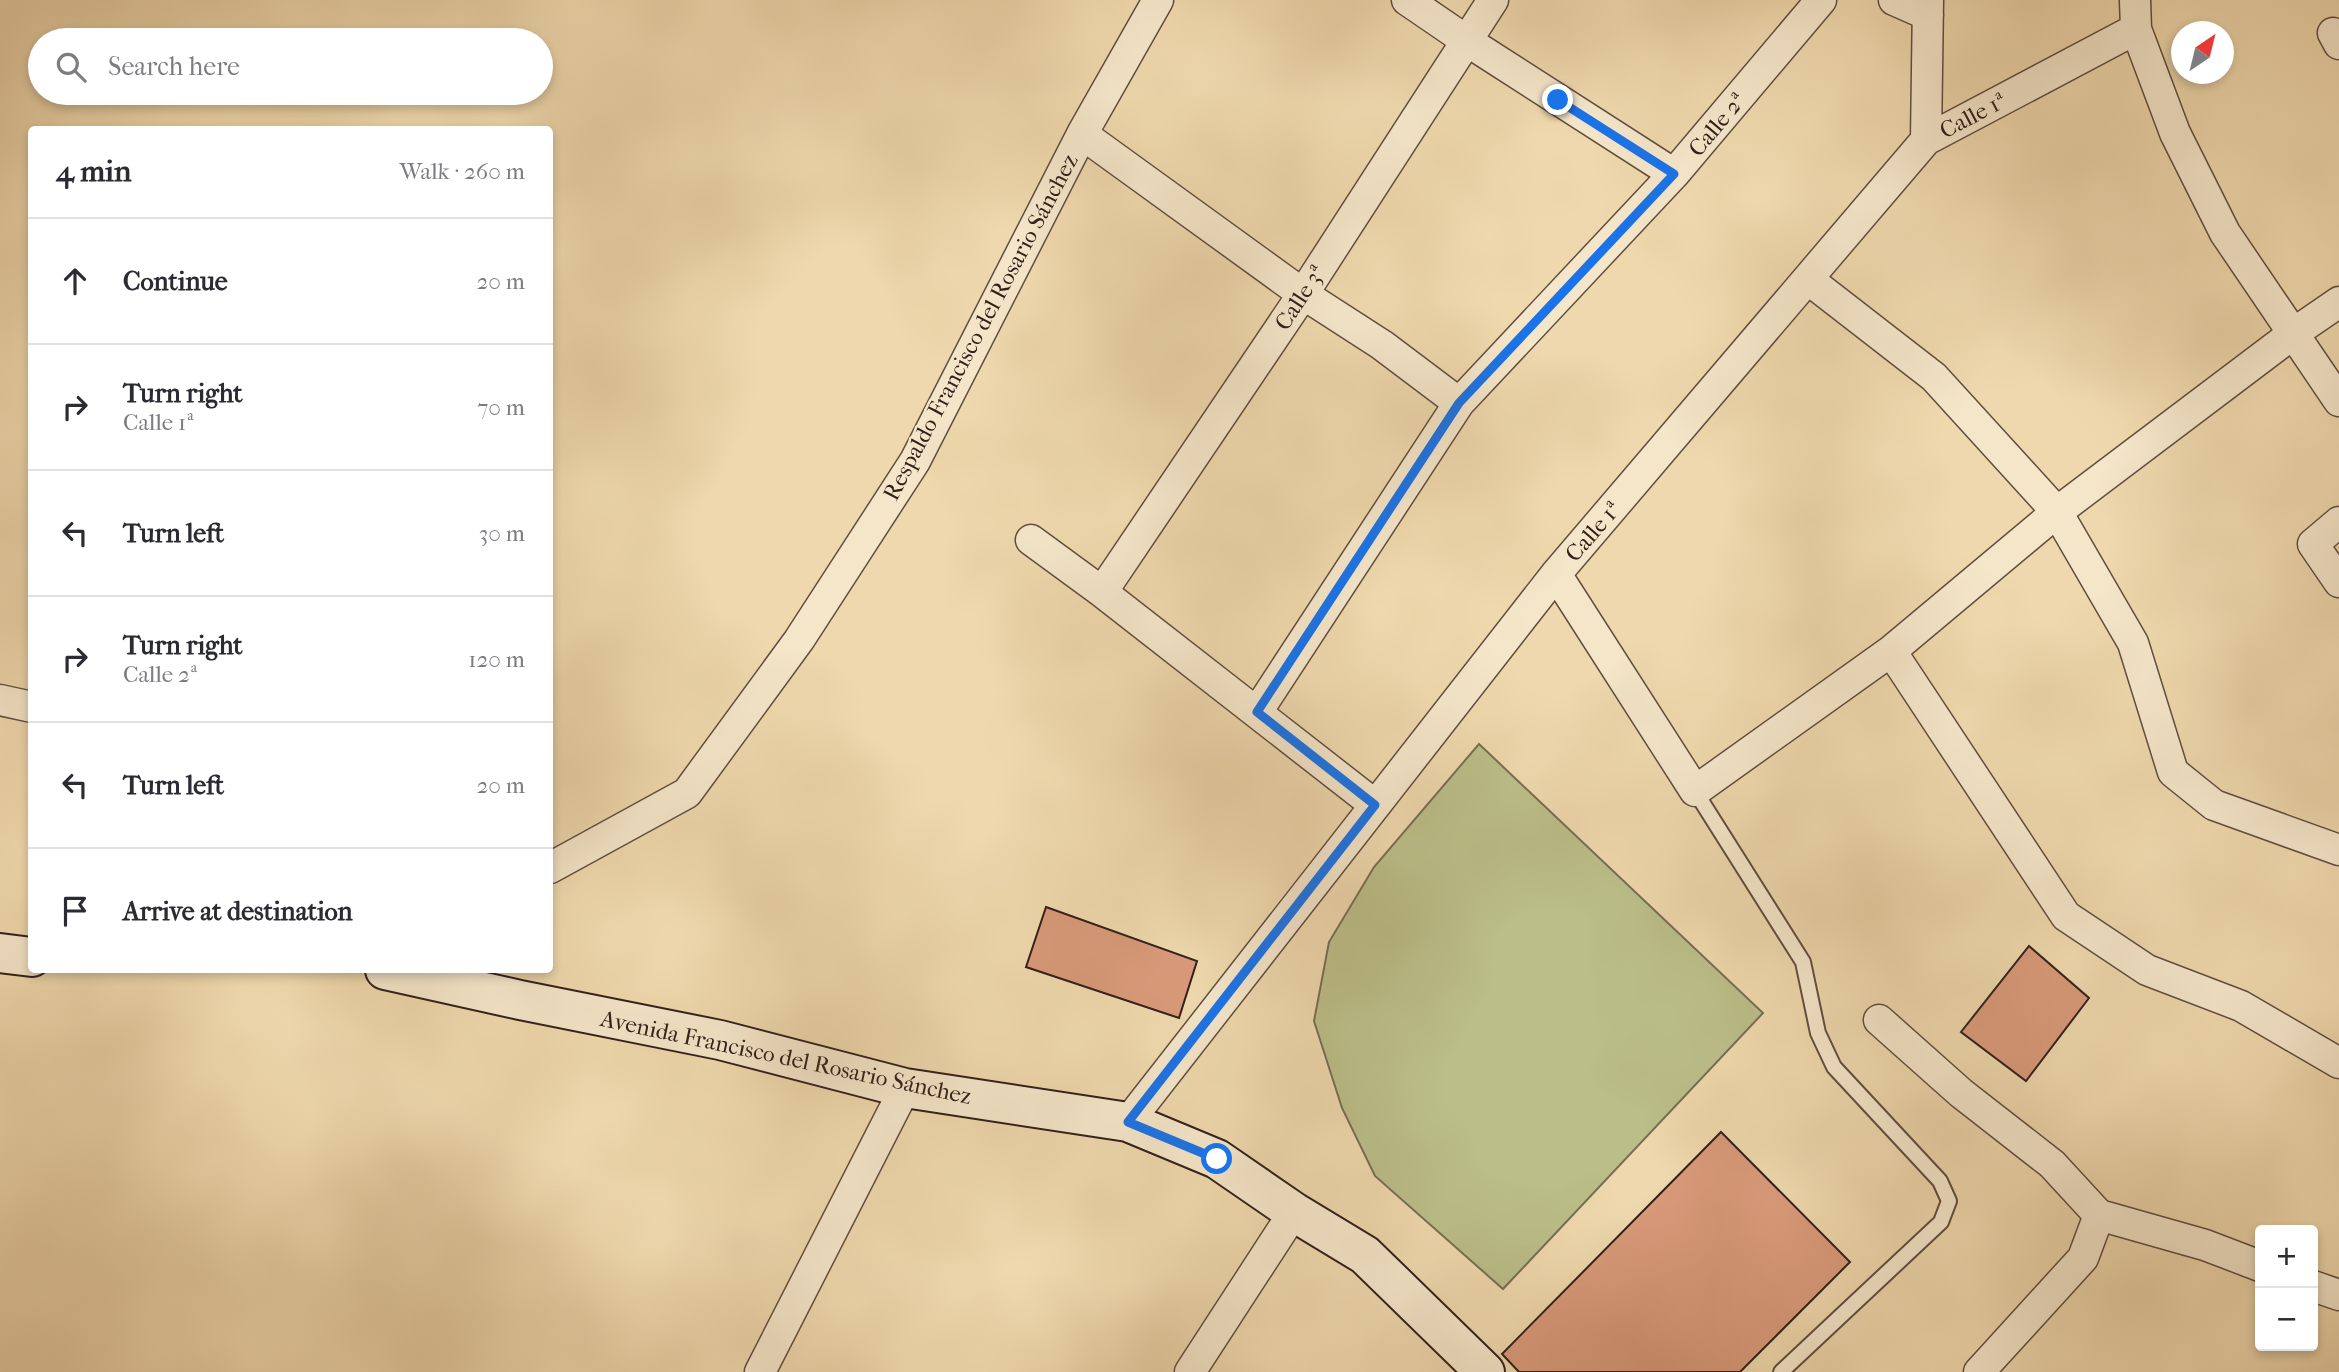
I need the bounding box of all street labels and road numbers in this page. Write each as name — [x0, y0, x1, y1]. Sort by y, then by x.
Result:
street label: Calle 2ª — [1683, 87, 1752, 162]
street label: Calle 1ª — [1935, 87, 2011, 144]
street label: Respaldo Francisco del Rosario Sánchez — [877, 149, 1084, 505]
street label: Calle 3ª — [1269, 259, 1332, 335]
street label: Calle 1ª — [1560, 495, 1627, 567]
street label: Avenida Francisco del Rosario Sánchez — [597, 1005, 974, 1110]

